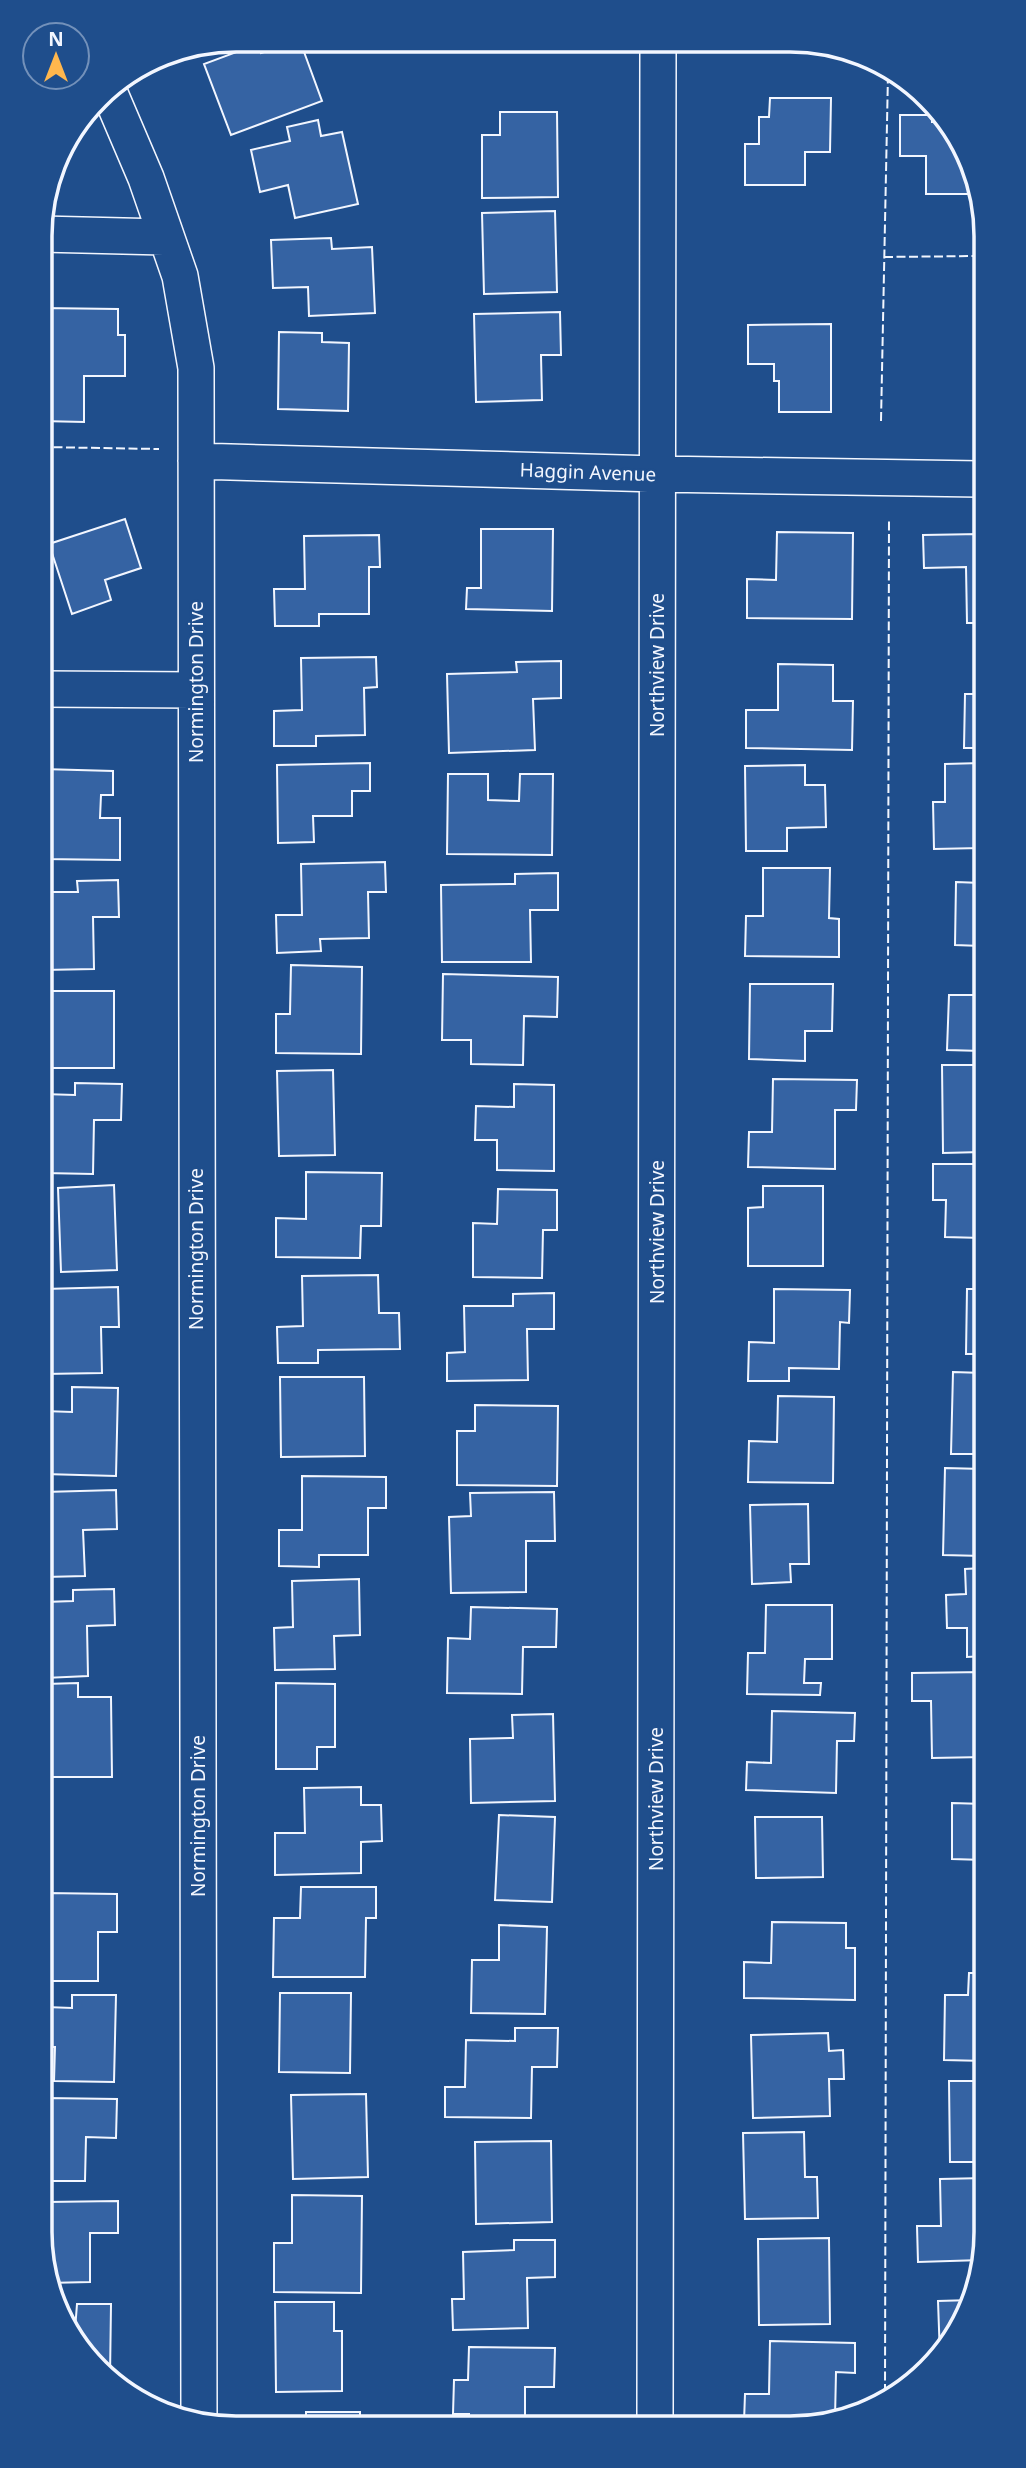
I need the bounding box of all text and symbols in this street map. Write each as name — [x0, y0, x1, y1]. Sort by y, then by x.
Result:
north arrow — [21, 21, 91, 91]
text: N — [48, 26, 64, 52]
street label: Haggin Avenue — [519, 457, 657, 487]
street label: Northview Drive — [644, 593, 670, 737]
street label: Normington Drive — [183, 601, 209, 763]
street label: Northview Drive — [644, 1160, 670, 1304]
street label: Normington Drive — [183, 1168, 209, 1330]
street label: Northview Drive — [643, 1727, 669, 1871]
street label: Normington Drive — [185, 1735, 211, 1897]

